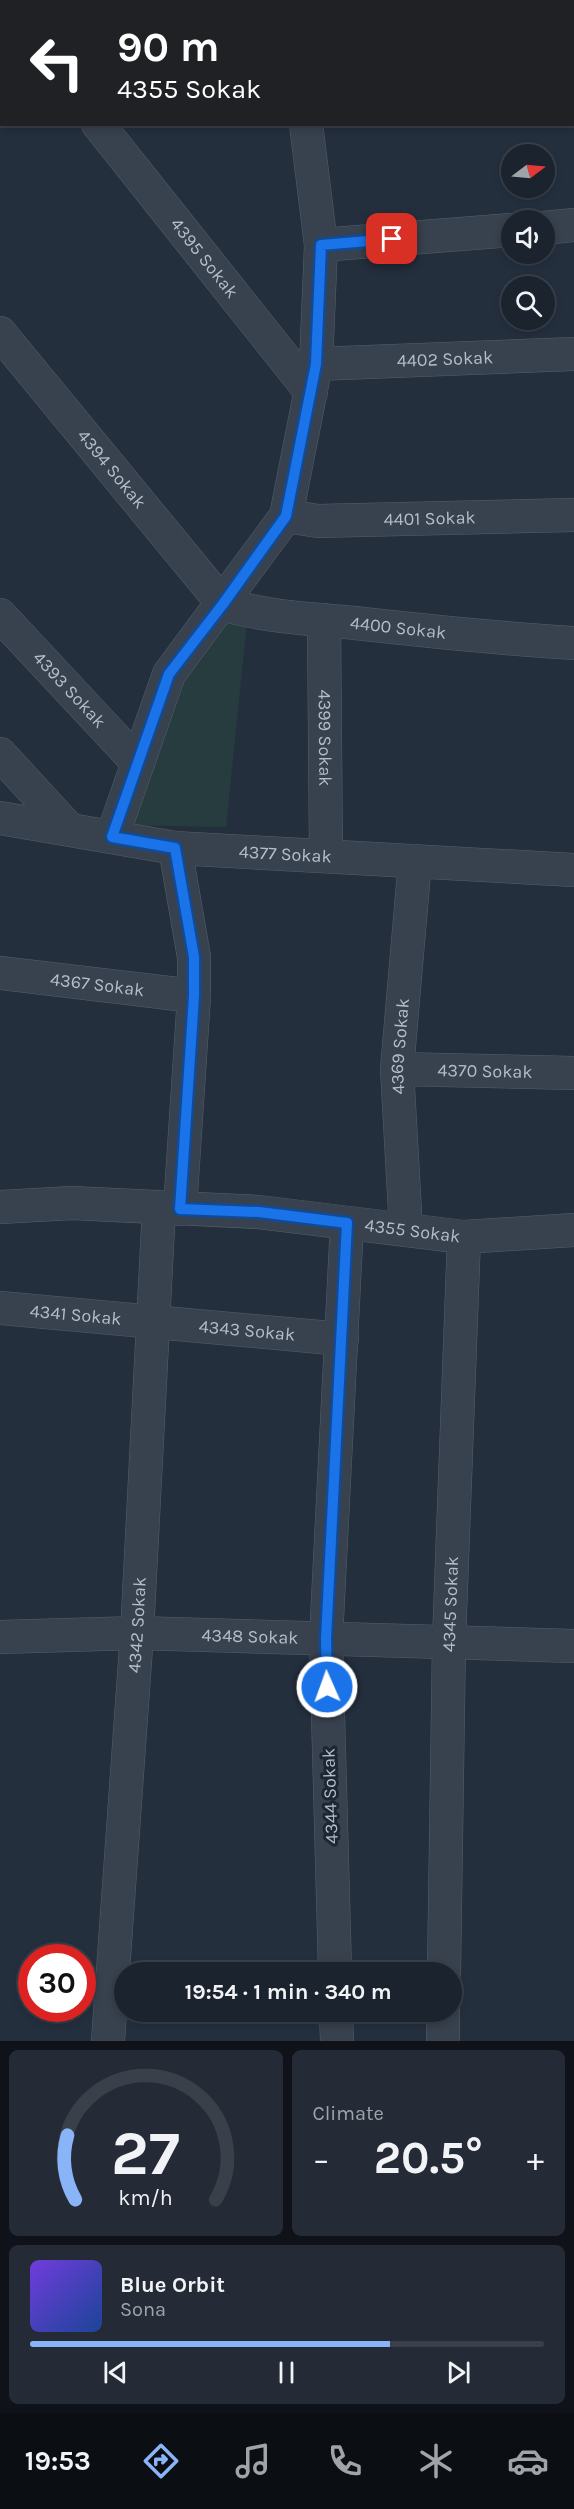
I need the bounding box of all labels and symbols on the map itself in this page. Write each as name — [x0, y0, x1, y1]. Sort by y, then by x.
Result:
north arrow — [501, 144, 555, 198]
street label: 4395 Sokak — [166, 213, 243, 303]
pin — [366, 213, 417, 264]
street label: 4402 Sokak — [396, 346, 494, 372]
street label: 4394 Sokak — [73, 425, 151, 513]
street label: 4401 Sokak — [383, 506, 476, 530]
street label: 4400 Sokak — [349, 612, 447, 644]
street label: 4393 Sokak — [28, 647, 111, 733]
street label: 4399 Sokak — [314, 689, 336, 787]
street label: 4377 Sokak — [238, 841, 332, 868]
street label: 4367 Sokak — [49, 968, 146, 1001]
street label: 4369 Sokak — [386, 997, 414, 1095]
street label: 4370 Sokak — [437, 1059, 533, 1083]
street label: 4355 Sokak — [363, 1214, 462, 1247]
street label: 4341 Sokak — [29, 1300, 122, 1330]
street label: 4343 Sokak — [198, 1315, 296, 1346]
street label: 4345 Sokak — [438, 1556, 463, 1652]
street label: 4342 Sokak — [123, 1576, 151, 1674]
street label: 4348 Sokak — [201, 1624, 299, 1649]
position arrow — [295, 1655, 359, 1719]
street label: 4344 Sokak — [317, 1748, 343, 1844]
speed limit sign: 30 — [18, 1944, 96, 2022]

